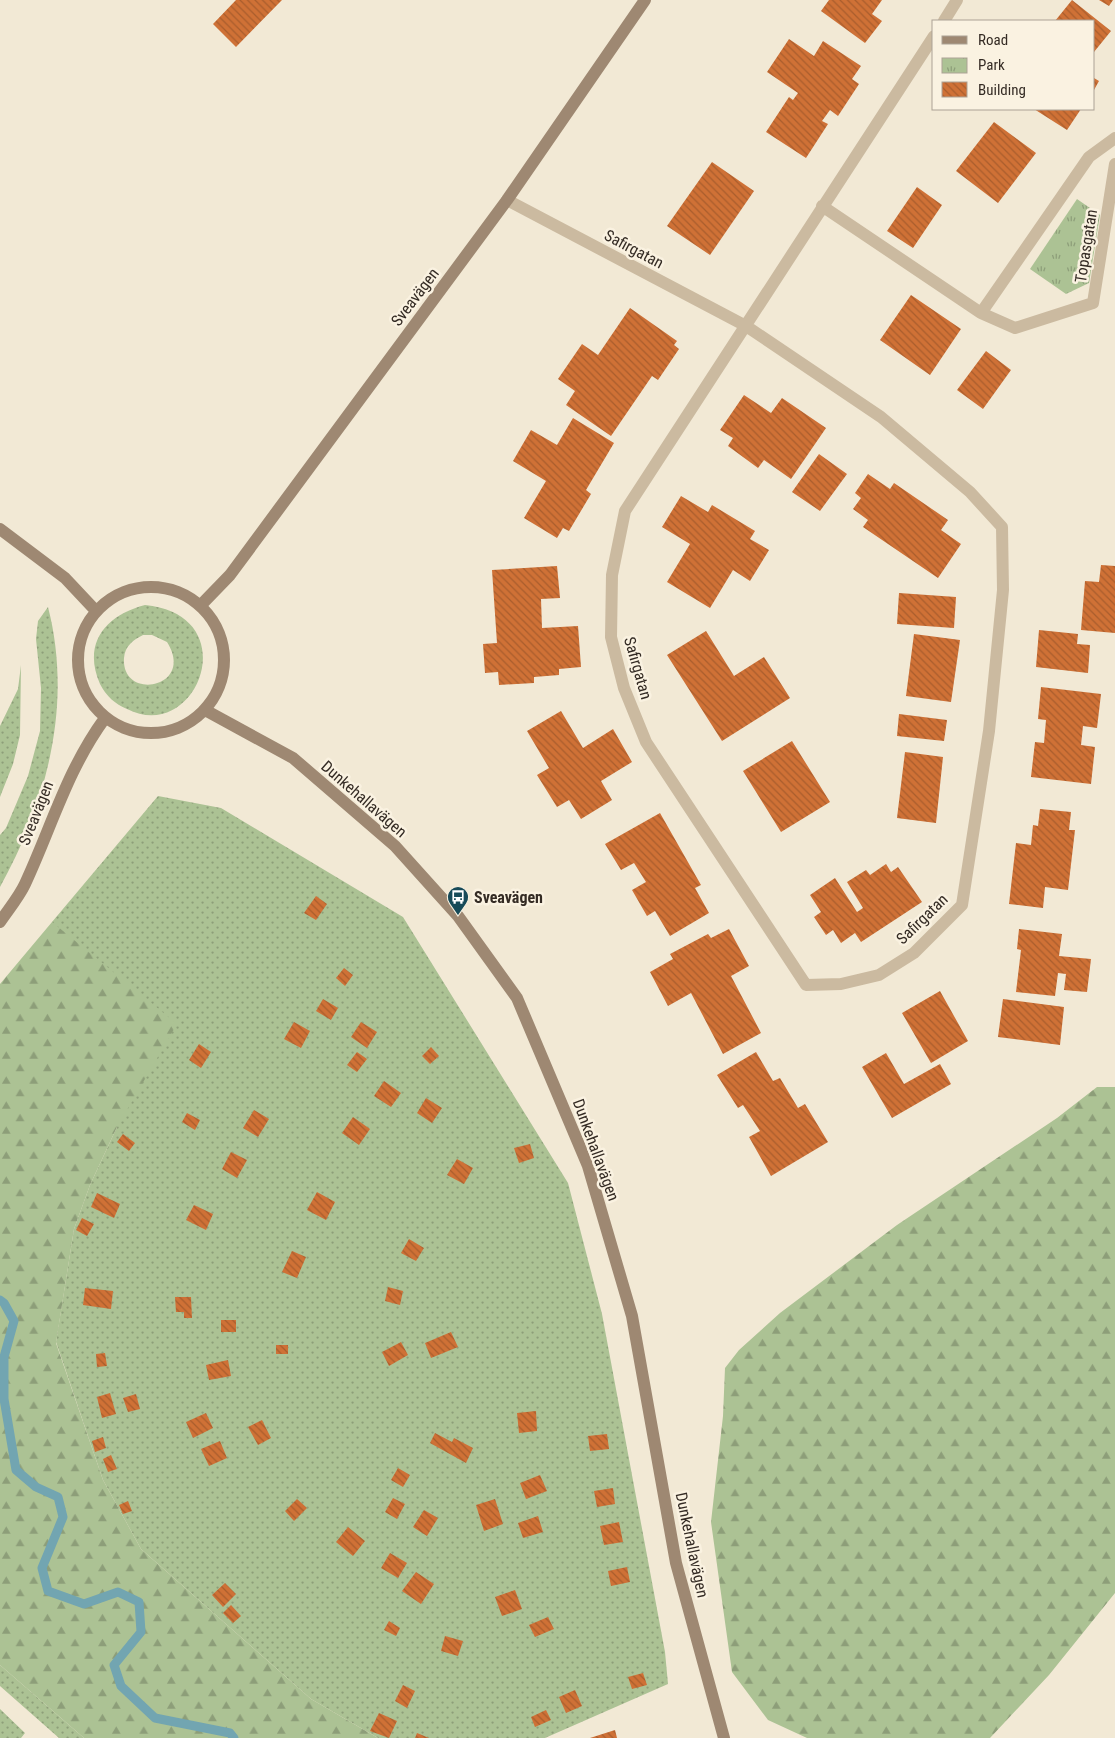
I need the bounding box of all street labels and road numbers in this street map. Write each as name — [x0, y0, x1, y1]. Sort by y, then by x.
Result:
street label: Topasgatan — [1071, 208, 1101, 284]
street label: Safirgatan — [601, 226, 667, 272]
street label: Sveavägen — [387, 264, 443, 330]
street label: Safirgatan — [620, 635, 656, 701]
street label: Dunkehallavägen — [317, 757, 411, 841]
street label: Sveavägen — [15, 778, 57, 848]
street label: Safirgatan — [892, 890, 952, 948]
street label: Dunkehallavägen — [569, 1096, 623, 1204]
street label: Dunkehallavägen — [672, 1491, 712, 1599]

